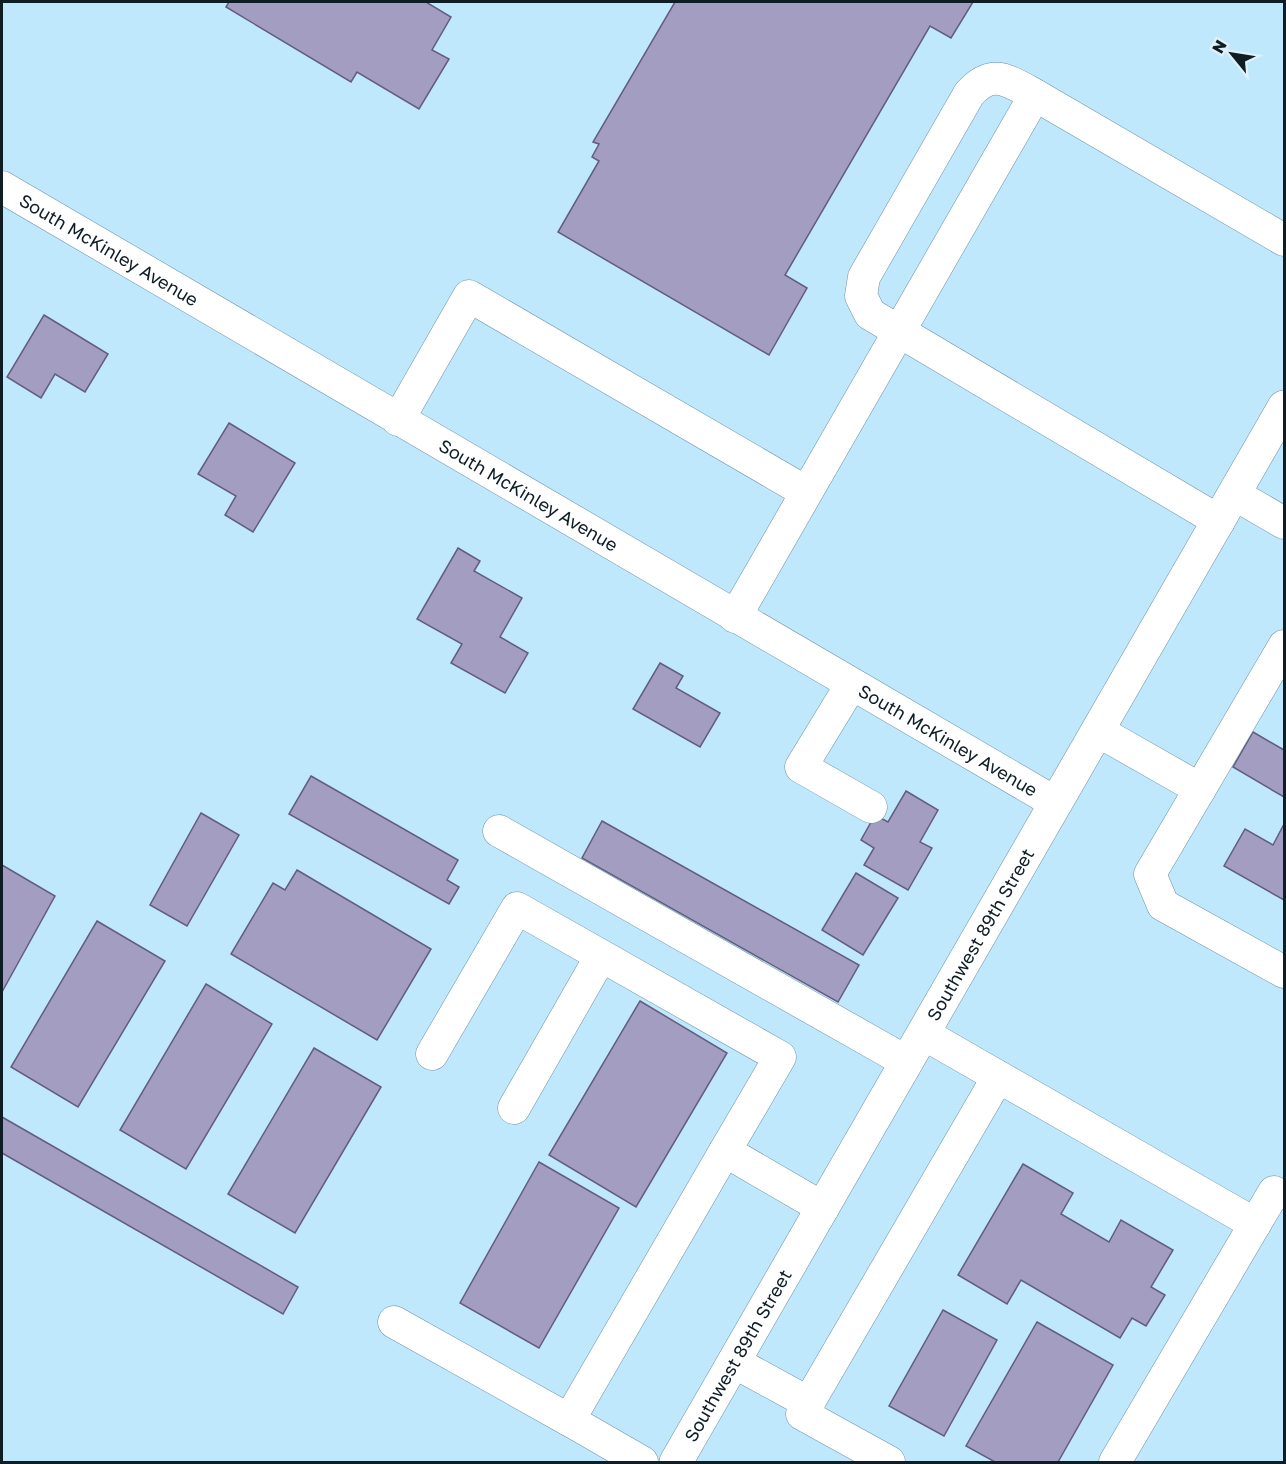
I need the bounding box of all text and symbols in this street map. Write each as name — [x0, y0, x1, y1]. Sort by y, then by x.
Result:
north arrow — [1202, 24, 1262, 84]
text: N — [1207, 36, 1231, 57]
street label: South McKinley Avenue — [16, 189, 202, 310]
street label: South McKinley Avenue — [435, 434, 622, 556]
street label: South McKinley Avenue — [855, 679, 1042, 801]
street label: Southwest 89th Street — [922, 844, 1038, 1025]
street label: Southwest 89th Street — [679, 1265, 796, 1446]

